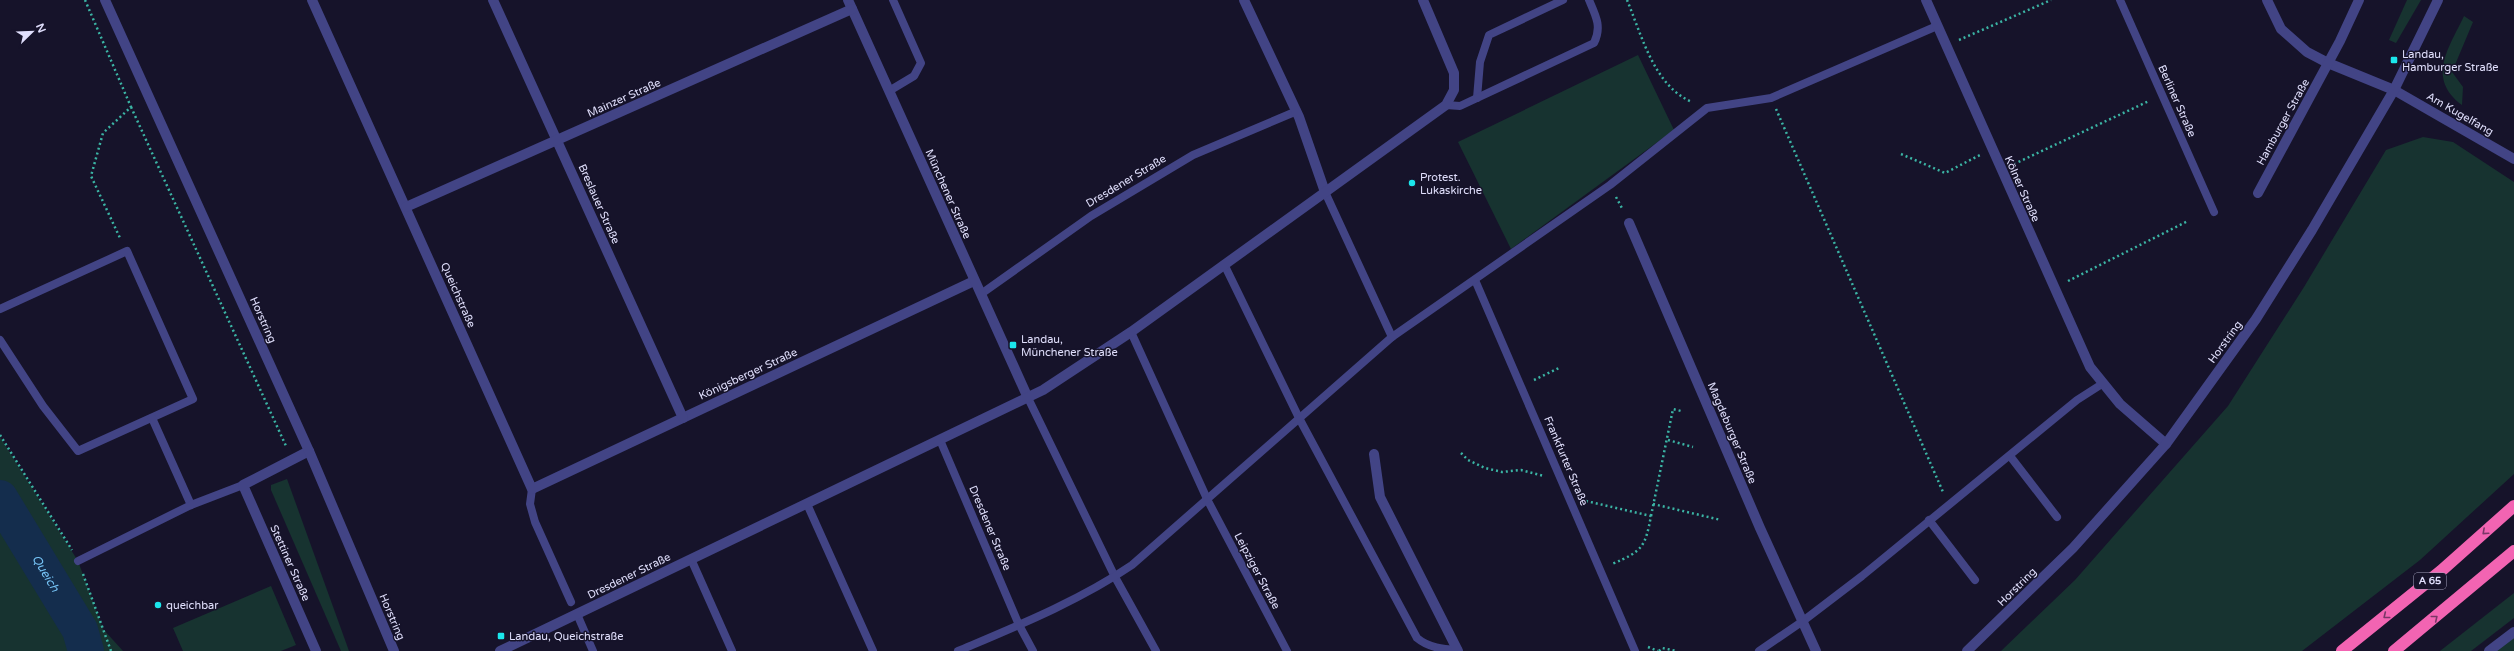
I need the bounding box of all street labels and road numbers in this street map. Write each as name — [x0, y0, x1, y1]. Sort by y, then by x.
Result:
street label: Berliner Straße — [2155, 63, 2199, 139]
street label: Mainzer Straße — [585, 76, 663, 120]
street label: Hamburger Straße — [2254, 77, 2312, 167]
street label: Am Kugelfang — [2424, 90, 2496, 138]
street label: Münchener Straße — [922, 147, 974, 241]
street label: Dresdener Straße — [1084, 152, 1168, 210]
street label: Kölner Straße — [2002, 154, 2042, 224]
street label: Breslauer Straße — [576, 162, 622, 246]
street label: Queichstraße — [438, 260, 478, 330]
street label: Horstring — [247, 295, 279, 345]
street label: Horstring — [2205, 318, 2245, 366]
street label: Königsberger Straße — [697, 345, 799, 403]
street label: Magdeburger Straße — [1705, 380, 1759, 486]
street label: Frankfurter Straße — [1541, 414, 1591, 508]
street label: Dresdener Straße — [966, 484, 1014, 572]
street label: Stettiner Straße — [267, 523, 313, 603]
street label: Leipziger Straße — [1231, 531, 1283, 611]
street label: Dresdener Straße — [585, 550, 673, 602]
street label: Horstring — [1995, 565, 2039, 609]
road number: A 65 — [2414, 573, 2446, 589]
street label: Horstring — [376, 592, 408, 642]

